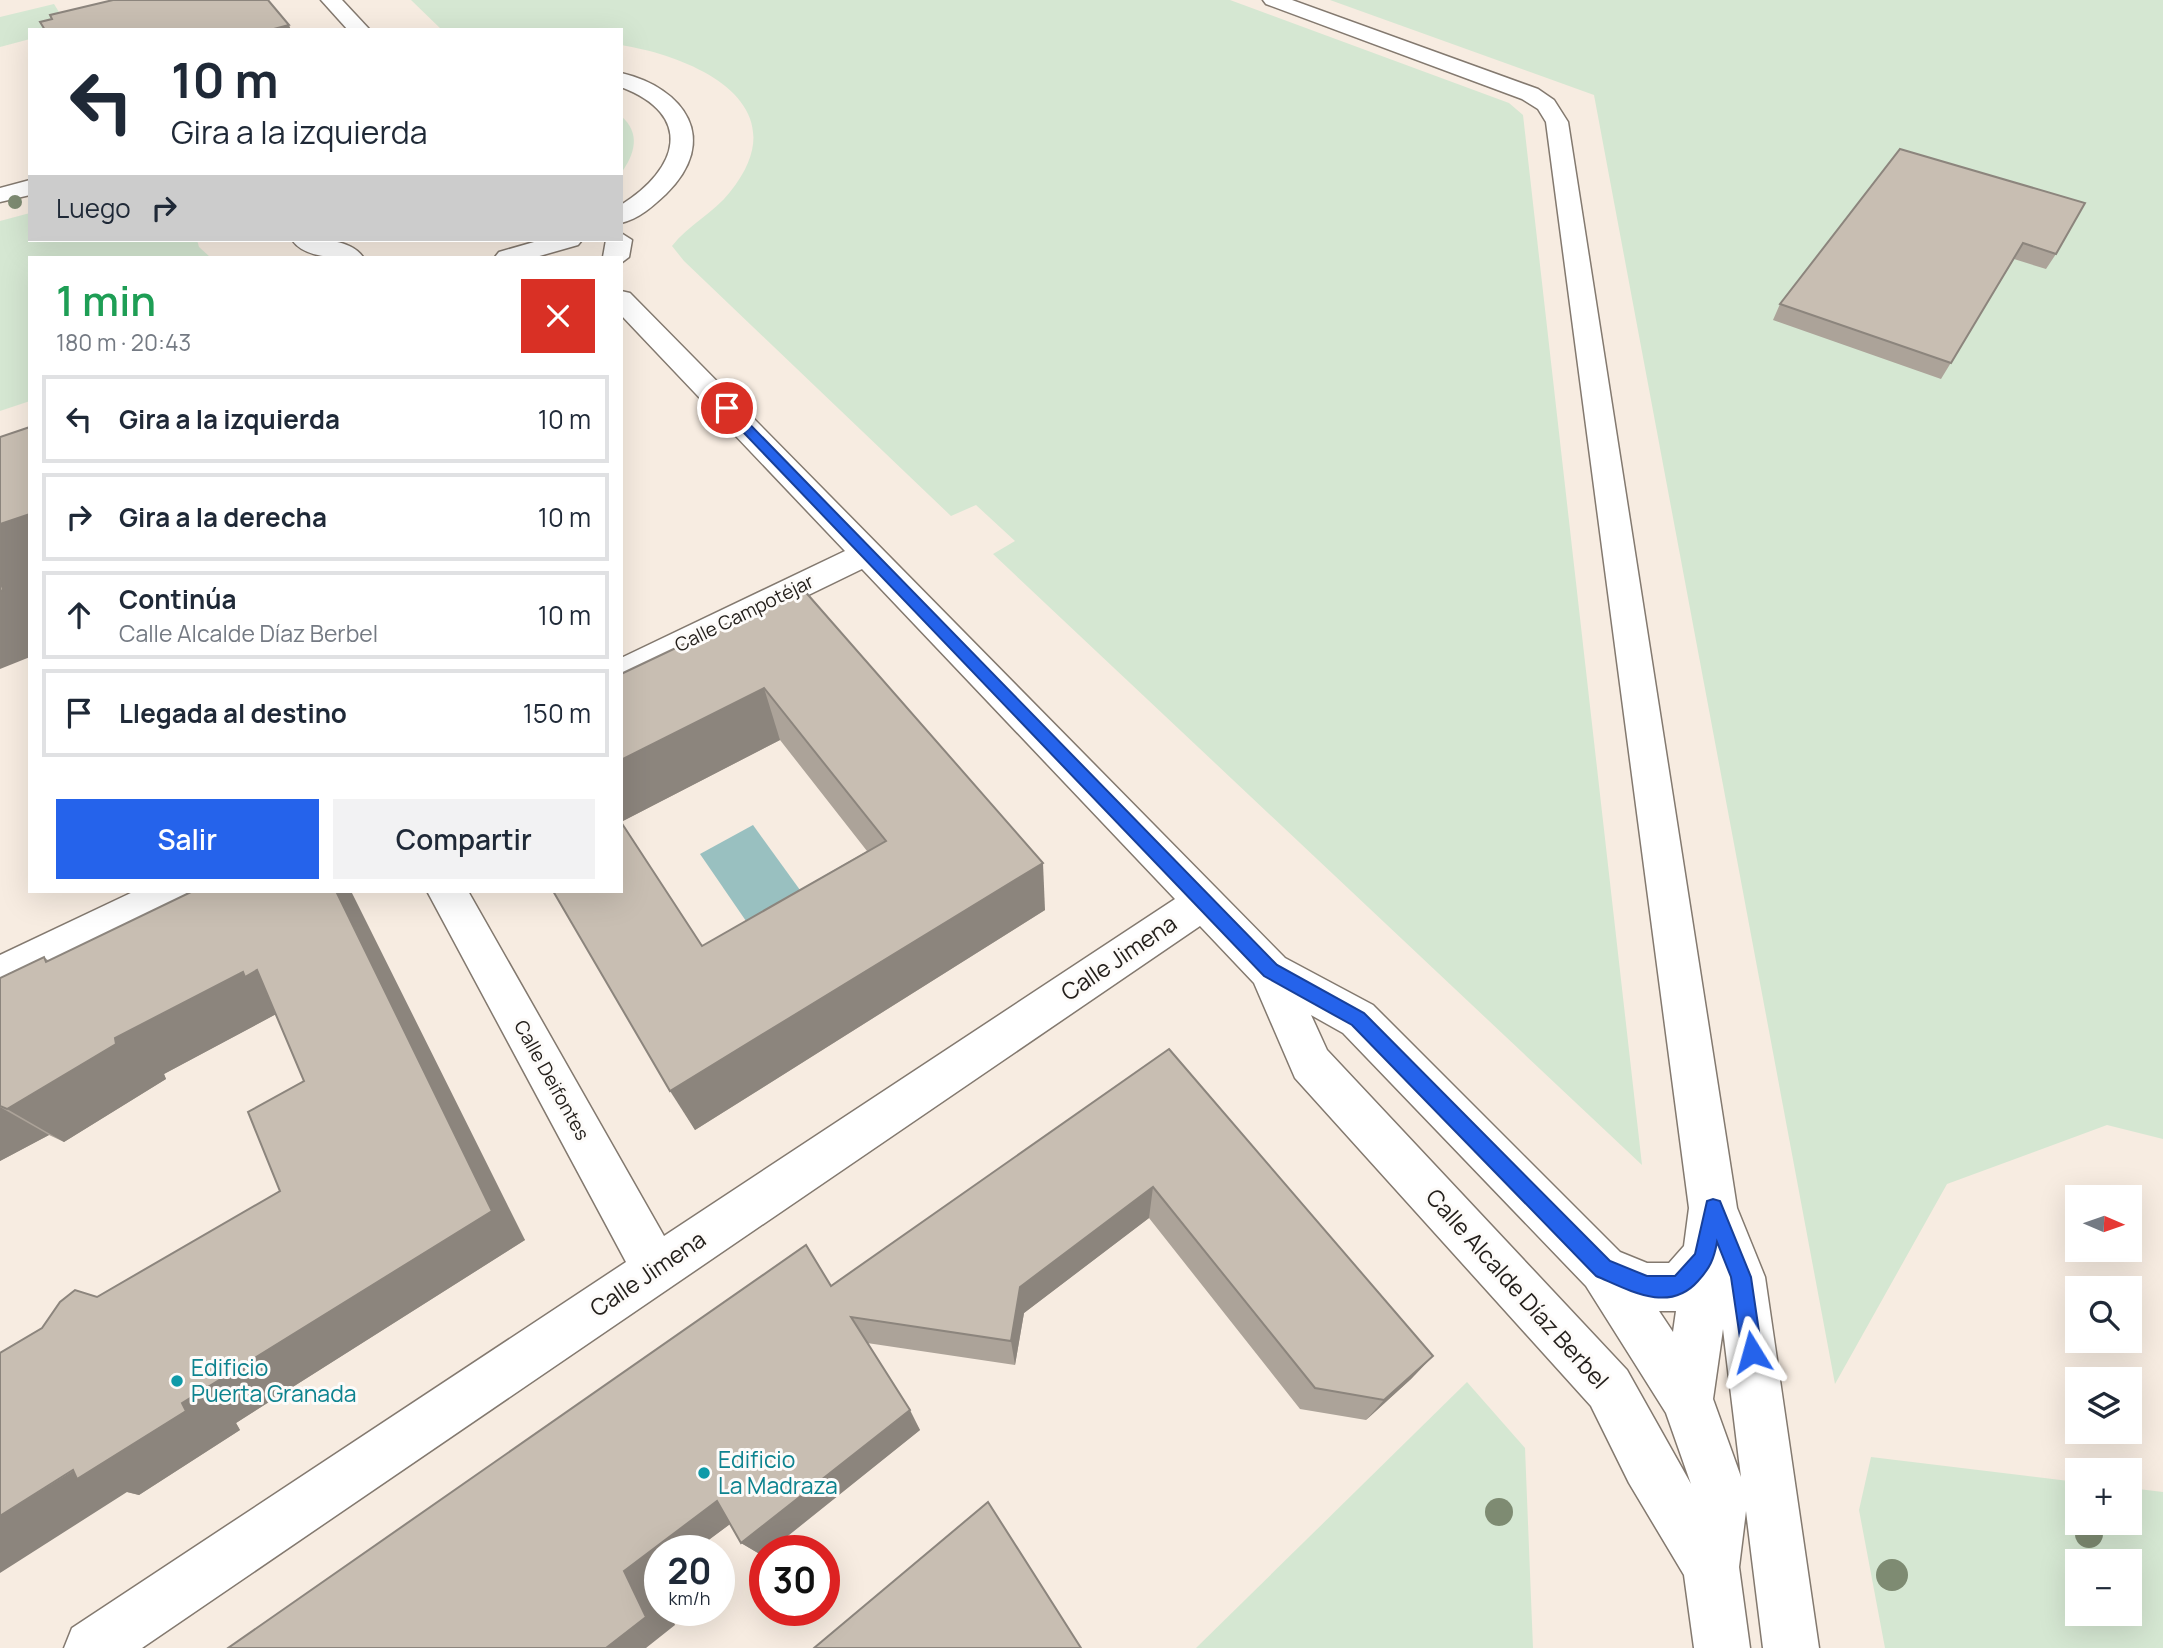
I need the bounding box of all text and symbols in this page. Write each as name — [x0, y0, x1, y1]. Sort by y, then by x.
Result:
text: 10 m — [171, 46, 279, 113]
icon: left — [56, 56, 147, 147]
text: Gira a la izquierda — [171, 110, 427, 154]
icon: right — [145, 189, 183, 227]
text: Luego — [56, 190, 131, 226]
text: 1 min — [56, 271, 156, 329]
button: close — [521, 279, 595, 353]
text: 180 m · 20:43 — [56, 326, 191, 358]
pin — [697, 378, 757, 438]
icon: arrive — [708, 389, 746, 427]
icon: left — [60, 400, 98, 438]
text: Gira a la izquierda — [119, 401, 340, 437]
text: 10 m — [538, 401, 591, 437]
icon: right — [60, 498, 98, 536]
text: Gira a la derecha — [119, 499, 327, 535]
text: 10 m — [538, 499, 591, 535]
street label: Calle Campotéjar — [670, 568, 818, 658]
text: Continúa — [119, 581, 237, 617]
icon: ahead — [60, 596, 98, 634]
text: 10 m — [538, 597, 591, 633]
text: Calle Alcalde Díaz Berbel — [119, 617, 378, 649]
icon: arrive — [60, 694, 98, 732]
text: Llegada al destino — [119, 695, 347, 731]
text: 150 m — [523, 695, 591, 731]
button: Salir — [56, 799, 319, 879]
button: Compartir — [333, 799, 595, 879]
street label: Calle Jimena — [1054, 907, 1183, 1008]
street label: Calle Deifontes — [508, 1015, 596, 1145]
street label: Calle Alcalde Díaz Berbel — [1419, 1181, 1616, 1395]
north arrow — [2065, 1185, 2142, 1262]
map controls — [2065, 1185, 2142, 1626]
street label: Calle Jimena — [583, 1223, 712, 1324]
button: search — [2065, 1276, 2142, 1353]
position arrow — [1715, 1315, 1789, 1389]
place label: Edificio Puerta Granada — [191, 1351, 357, 1409]
button: layers — [2065, 1367, 2142, 1444]
marker: Edificio Puerta Granada — [169, 1373, 185, 1389]
place label: Edificio La Madraza — [718, 1443, 838, 1501]
button: + — [2065, 1458, 2142, 1535]
marker: Edificio La Madraza — [696, 1465, 712, 1481]
speed limit sign: 30 — [749, 1535, 840, 1626]
text: 20 — [668, 1547, 711, 1595]
button: − — [2065, 1549, 2142, 1626]
text: km/h — [669, 1586, 710, 1610]

